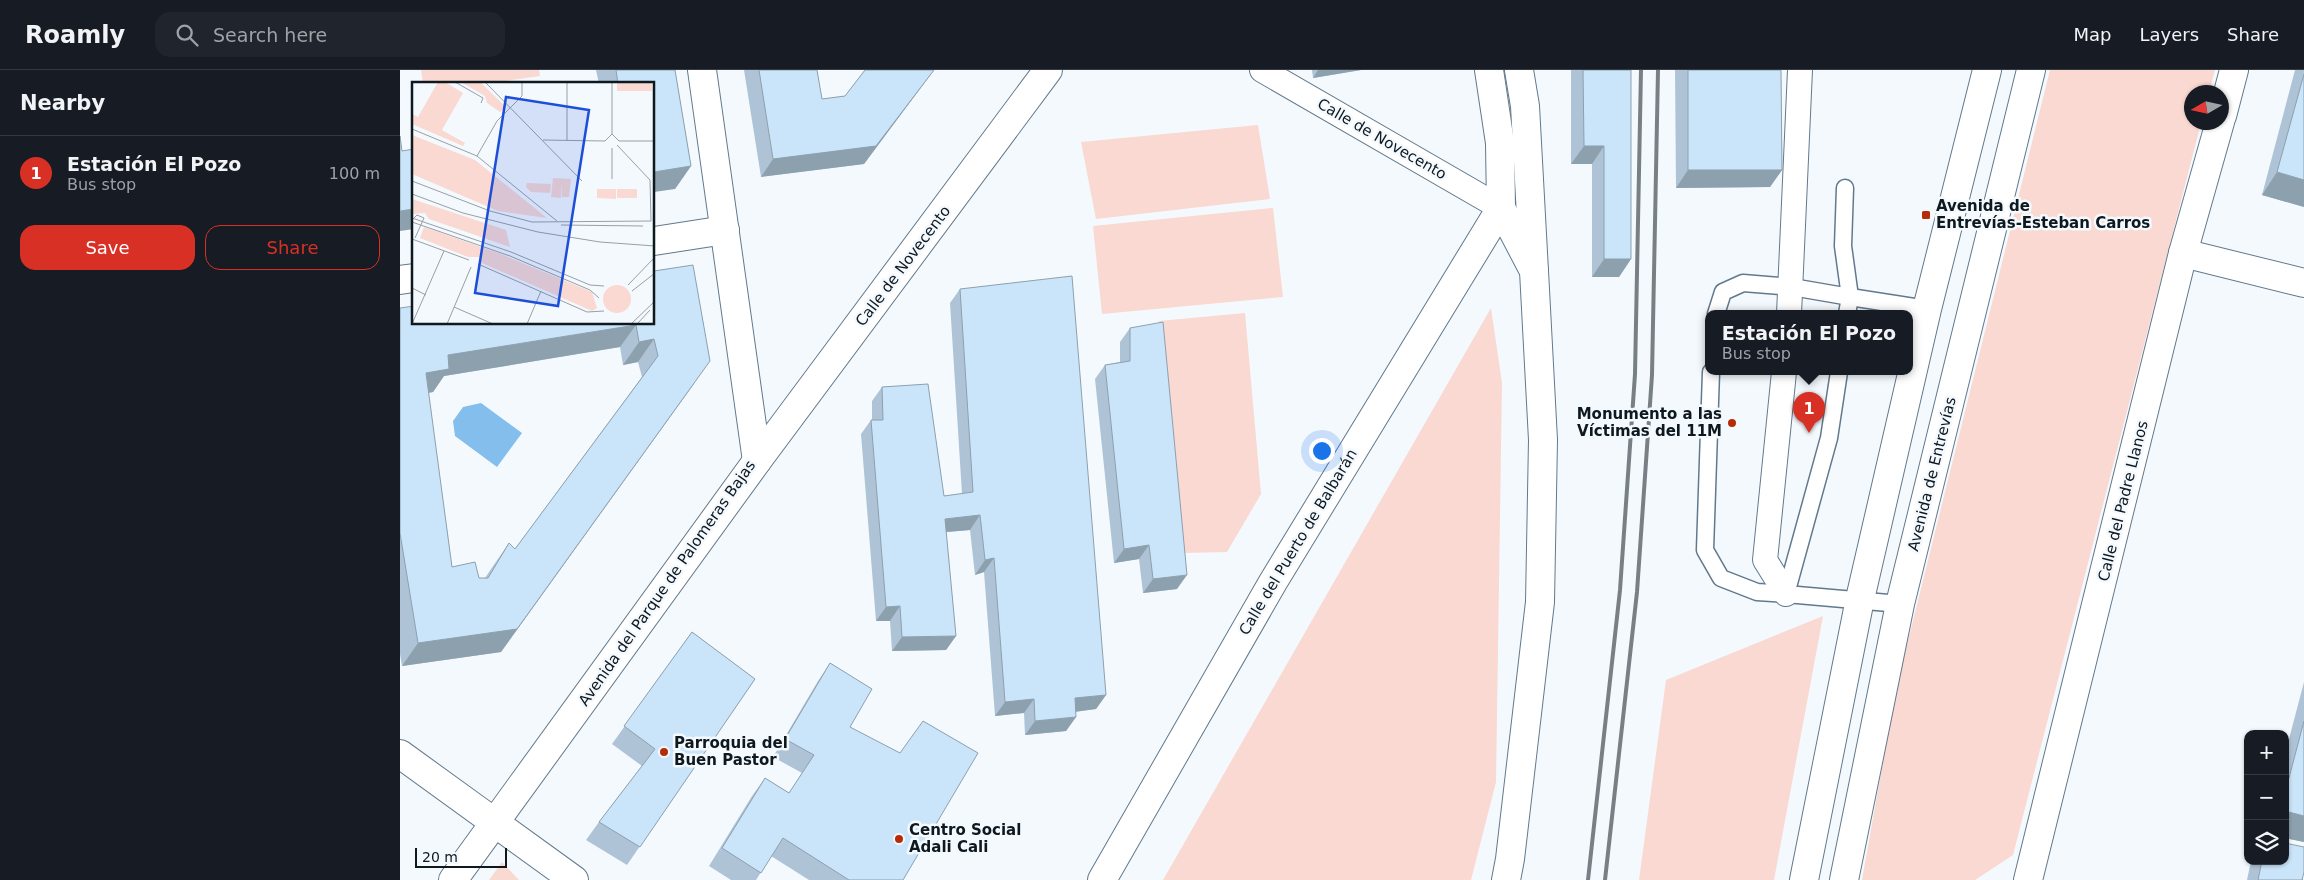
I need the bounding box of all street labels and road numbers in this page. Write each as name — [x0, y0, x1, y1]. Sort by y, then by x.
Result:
street label: Calle de Novecento — [1314, 95, 1450, 183]
street label: Calle de Novecento — [852, 202, 954, 330]
street label: Avenida de Entrevías — [1904, 395, 1960, 553]
street label: Calle del Padre Llanos — [2094, 419, 2152, 583]
street label: Calle del Puerto de Balbarán — [1235, 446, 1361, 638]
street label: Avenida del Parque de Palomeras Bajas — [575, 457, 759, 709]

